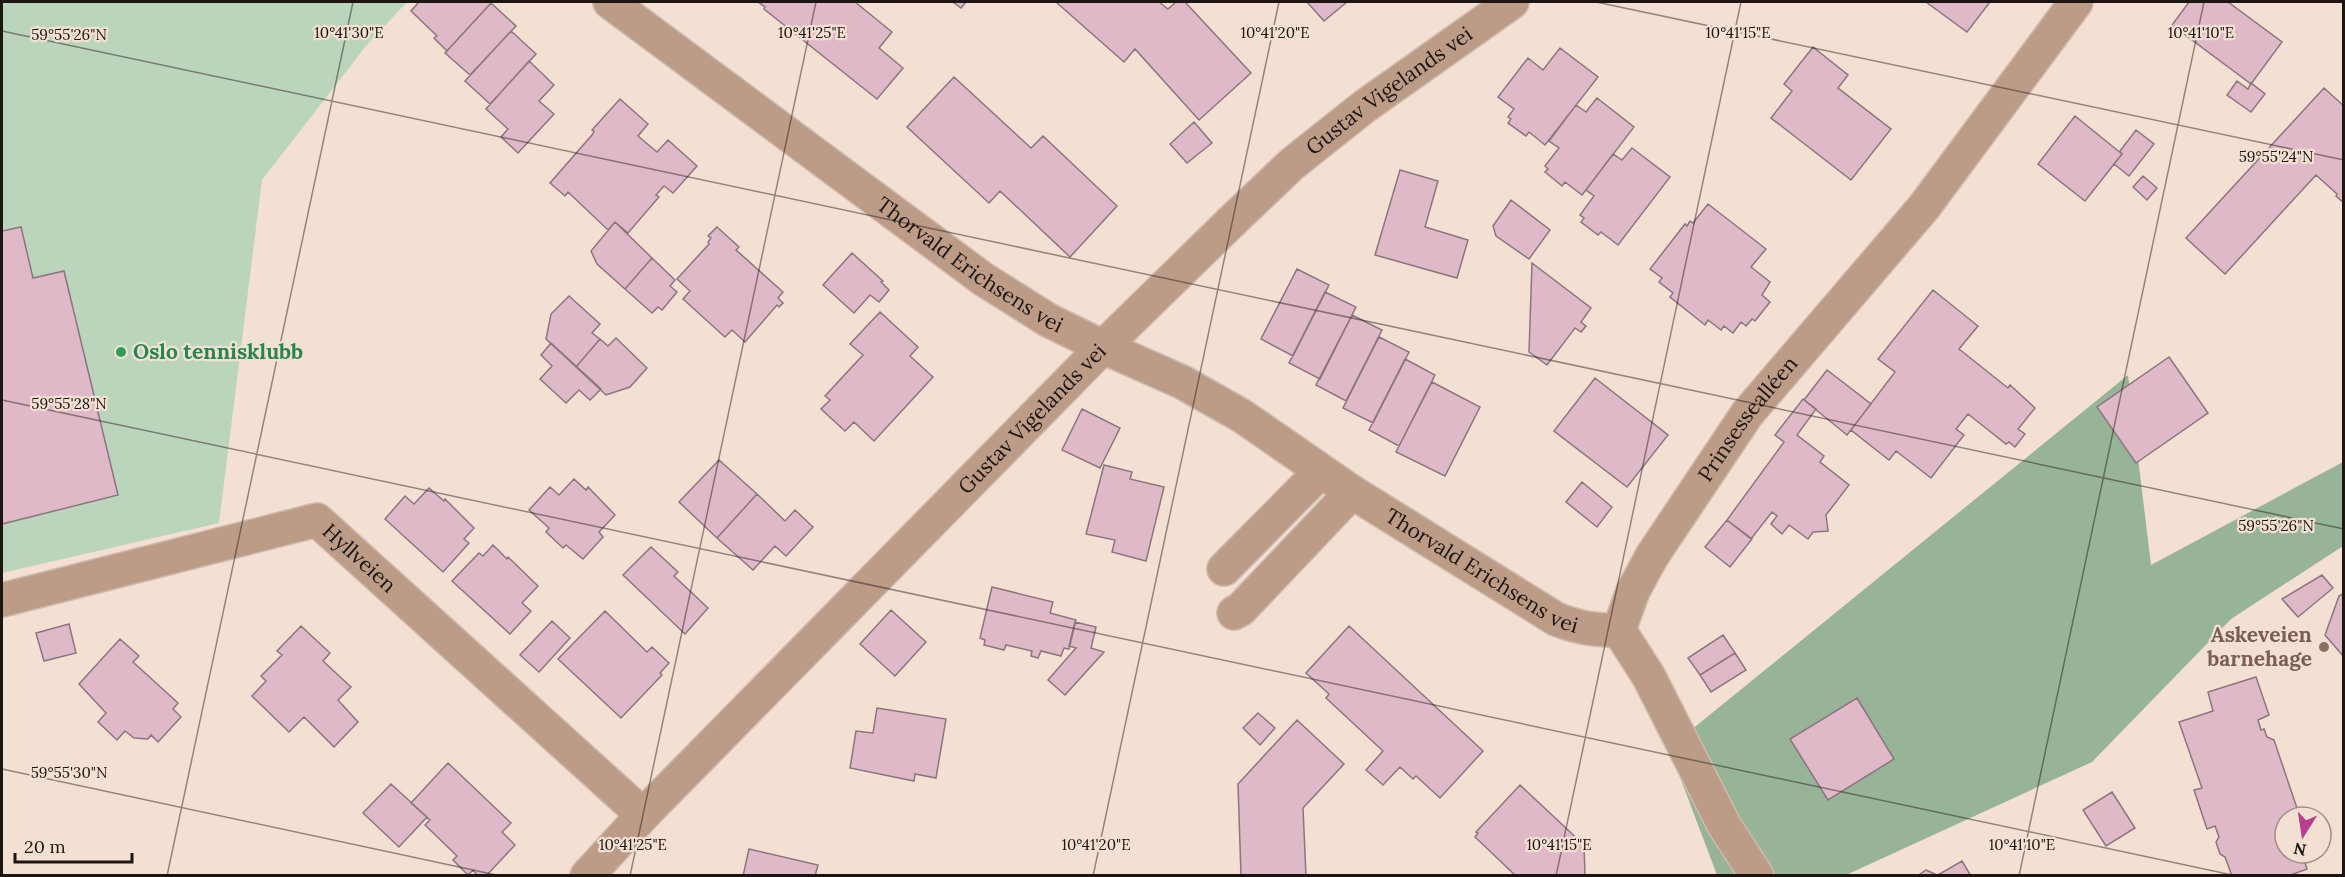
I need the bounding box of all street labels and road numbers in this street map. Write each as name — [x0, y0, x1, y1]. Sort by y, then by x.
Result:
street label: Gustav Vigelands vei — [1300, 20, 1478, 161]
street label: Thorvald Erichsens vei — [871, 191, 1068, 338]
street label: Gustav Vigelands vei — [952, 338, 1112, 500]
street label: Prinsessealléen — [1692, 350, 1804, 487]
street label: Thorvald Erichsens vei — [1380, 502, 1581, 639]
street label: Hyllveien — [317, 518, 402, 598]

